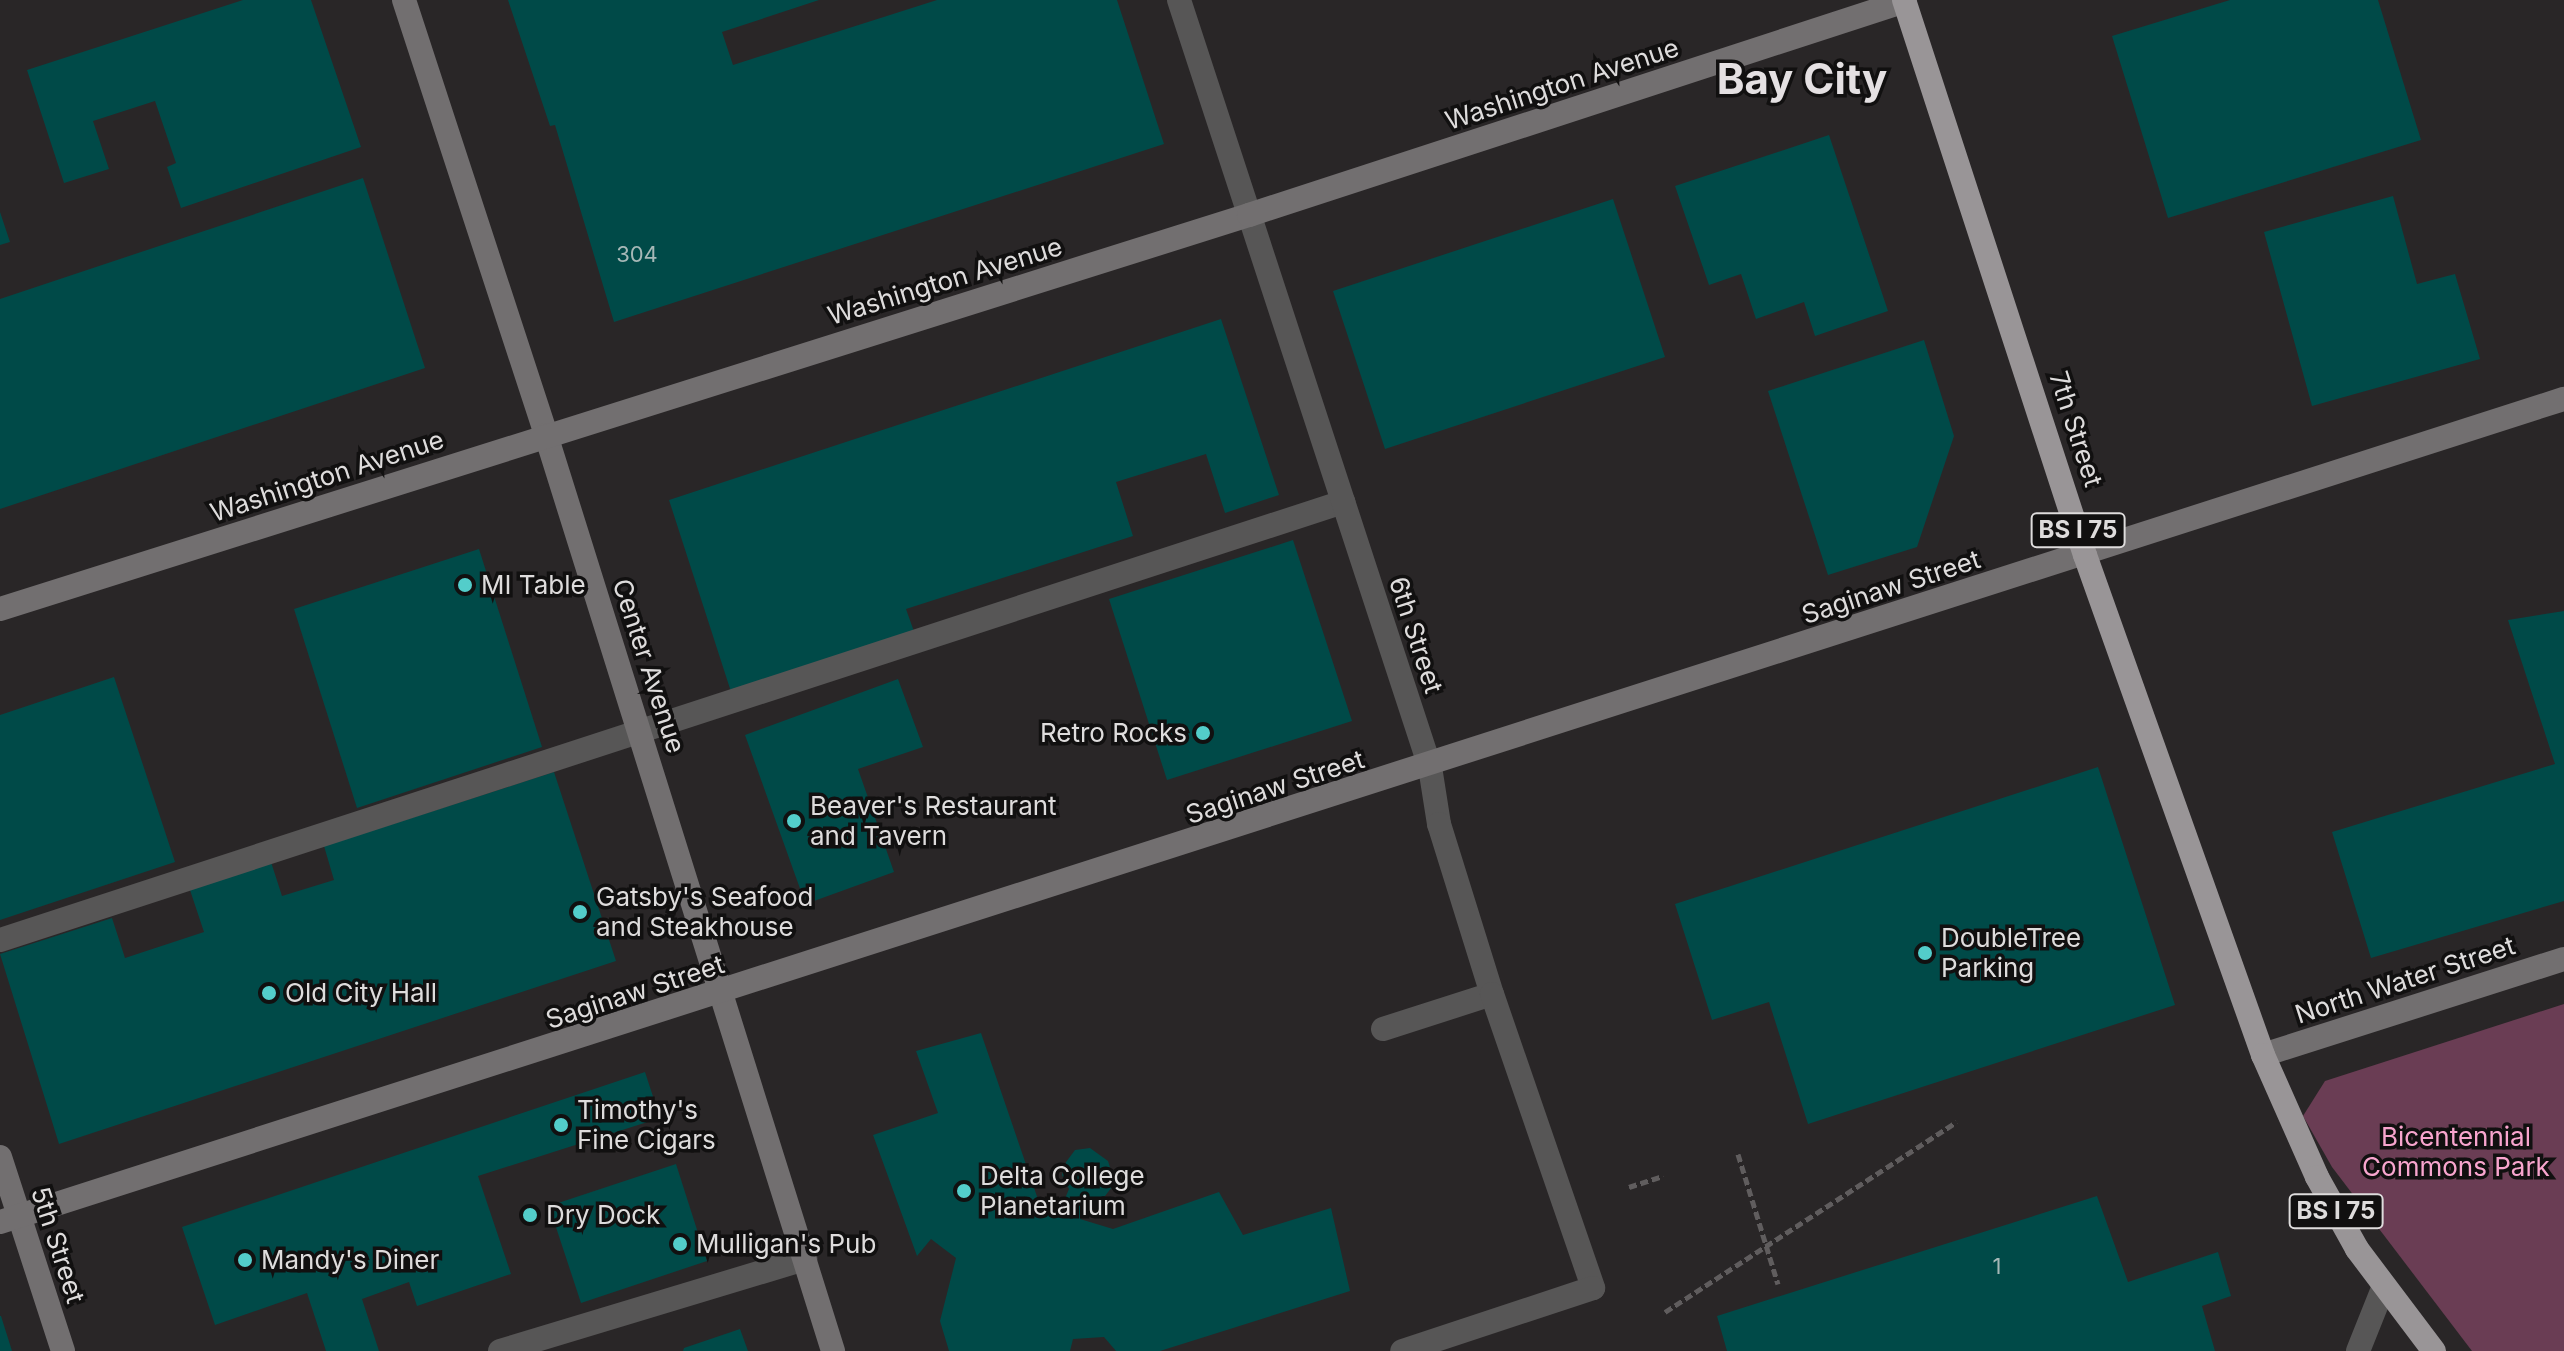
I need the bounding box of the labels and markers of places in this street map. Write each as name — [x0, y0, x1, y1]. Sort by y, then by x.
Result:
place label: MI Table — [481, 569, 586, 601]
marker: MI Table — [456, 576, 474, 594]
place label: Retro Rocks — [1040, 717, 1187, 749]
marker: Retro Rocks — [1194, 724, 1212, 742]
place label: Beaver's Restaurant and Tavern — [810, 790, 1057, 852]
marker: Beaver's Restaurant and Tavern — [785, 812, 803, 830]
place label: Gatsby's Seafood and Steakhouse — [596, 881, 813, 942]
marker: Gatsby's Seafood and Steakhouse — [571, 903, 589, 921]
place label: DoubleTree Parking — [1941, 922, 2081, 984]
marker: DoubleTree Parking — [1916, 944, 1934, 962]
place label: Old City Hall — [285, 977, 437, 1009]
marker: Old City Hall — [260, 984, 278, 1002]
place label: Timothy's Fine Cigars — [577, 1094, 716, 1156]
marker: Timothy's Fine Cigars — [552, 1116, 570, 1134]
place label: Delta College Planetarium — [980, 1160, 1145, 1222]
marker: Delta College Planetarium — [955, 1182, 973, 1200]
place label: Dry Dock — [546, 1199, 660, 1231]
marker: Dry Dock — [521, 1206, 539, 1224]
place label: Mulligan's Pub — [696, 1228, 876, 1260]
marker: Mulligan's Pub — [671, 1235, 689, 1253]
place label: Mandy's Diner — [261, 1244, 439, 1276]
marker: Mandy's Diner — [236, 1251, 254, 1269]

